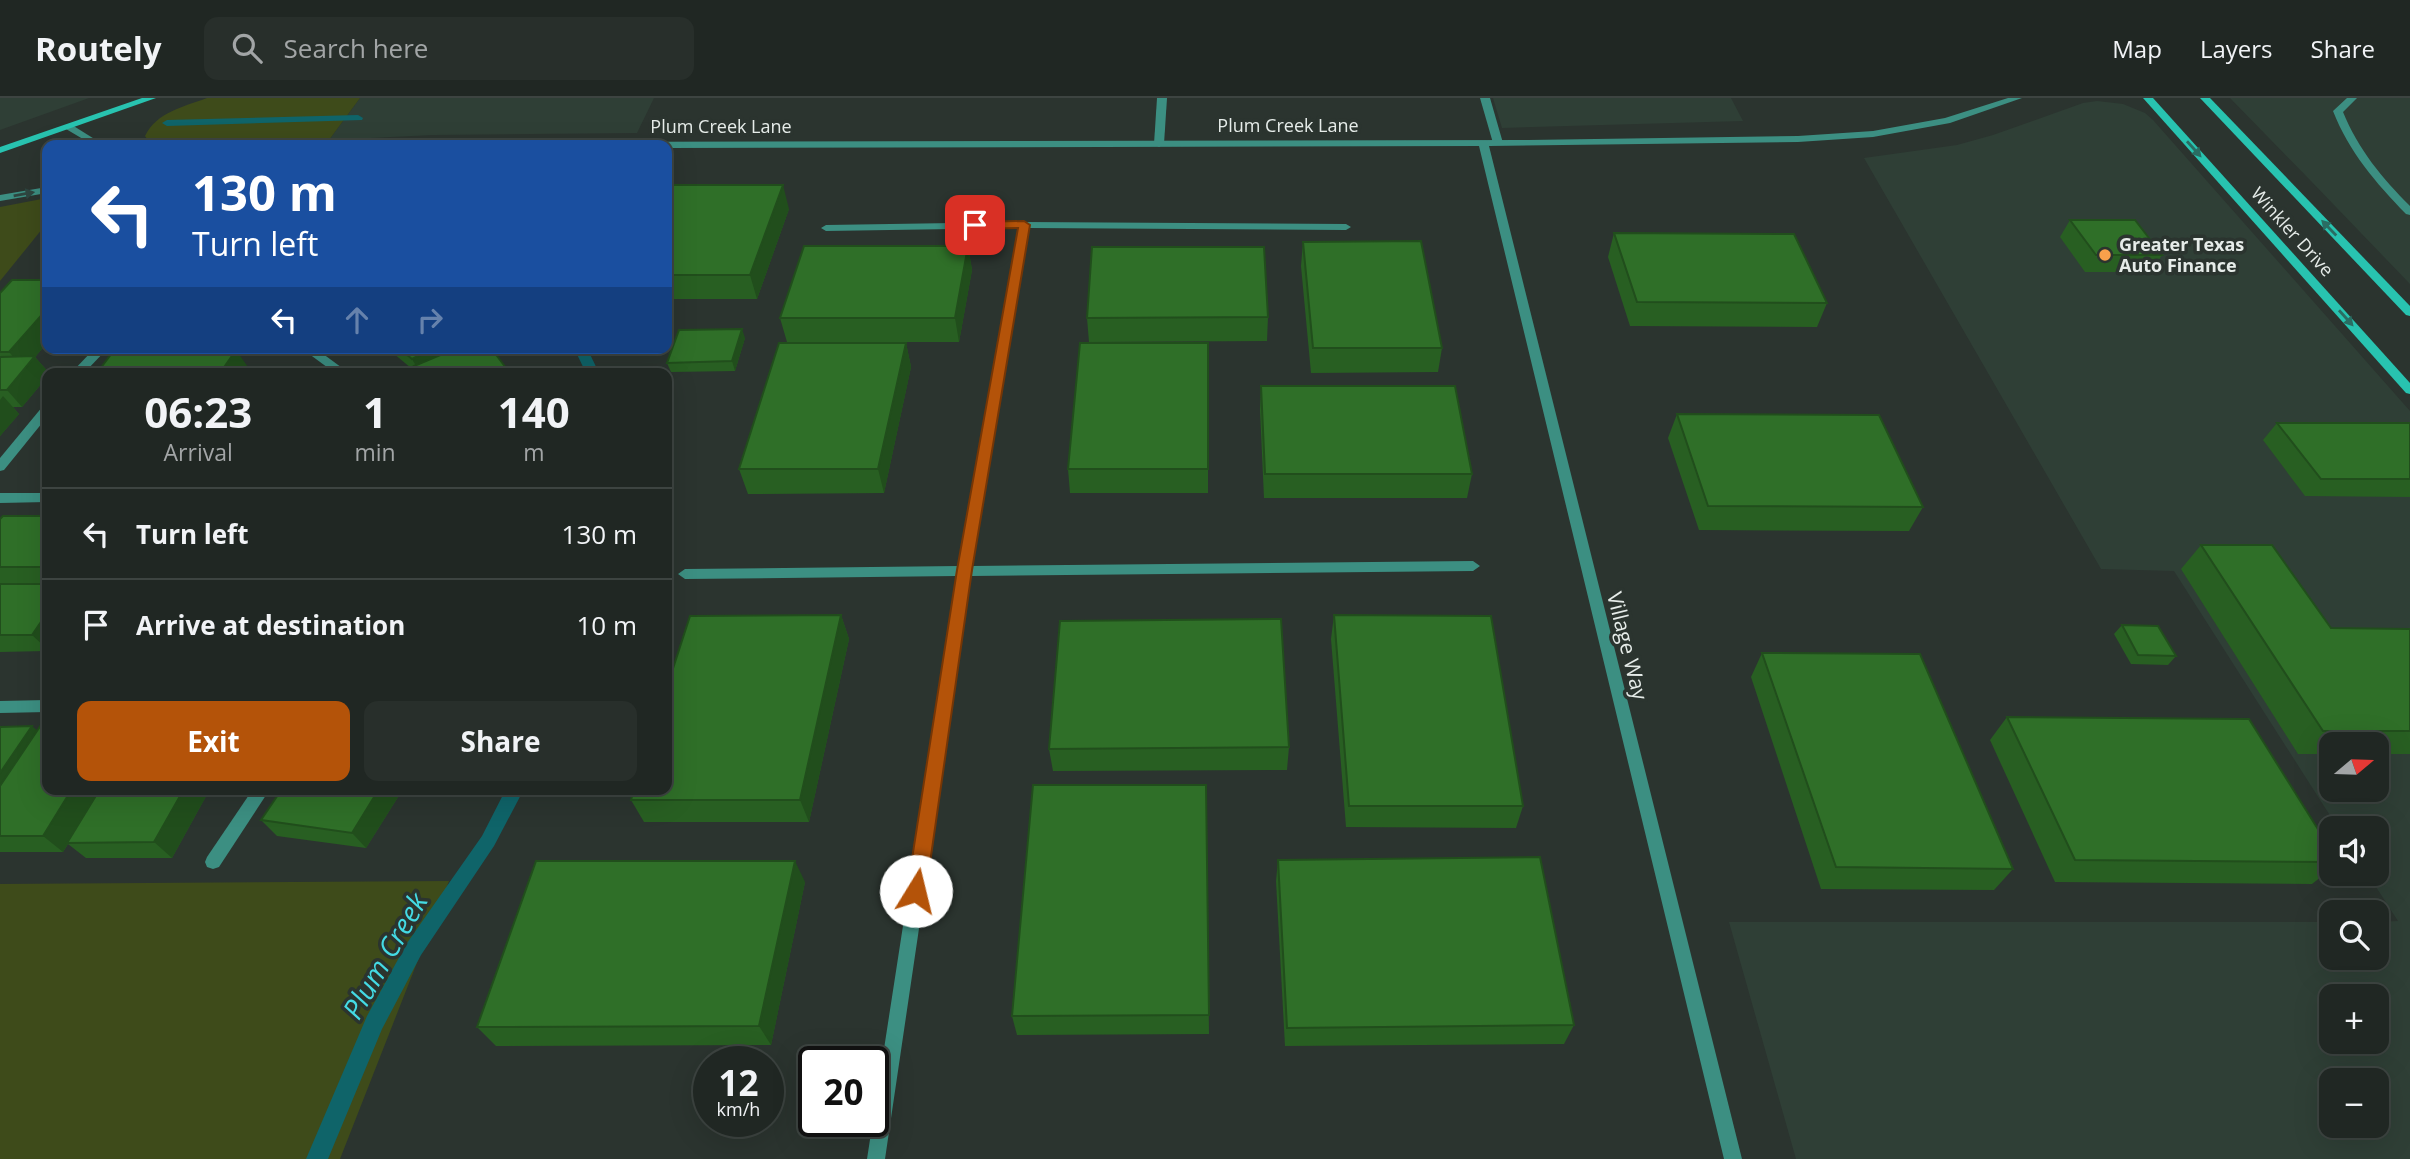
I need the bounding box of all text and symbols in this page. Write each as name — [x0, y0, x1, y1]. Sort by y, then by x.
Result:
search box — [204, 17, 694, 80]
text: Routely — [35, 26, 162, 71]
icon: search — [228, 29, 266, 67]
text: Search here — [284, 30, 428, 66]
text: Map — [2112, 32, 2162, 65]
text: Layers — [2200, 32, 2273, 65]
text: Share — [2311, 32, 2375, 65]
street label: Plum Creek Lane — [1217, 113, 1359, 137]
street label: Plum Creek Lane — [650, 114, 792, 138]
one-way arrow — [2186, 140, 2202, 158]
text: 130 m — [192, 159, 337, 225]
icon: left — [77, 168, 168, 259]
street label: Winkler Drive — [2246, 182, 2339, 281]
one-way arrow — [13, 188, 35, 199]
pin — [945, 195, 1005, 255]
icon: arrive — [956, 206, 994, 244]
one-way arrow — [2322, 220, 2338, 237]
text: Turn left — [192, 222, 318, 265]
place label: Greater Texas Auto Finance — [2119, 232, 2244, 277]
marker: Greater Texas Auto Finance — [2097, 247, 2113, 263]
icon: left — [265, 301, 303, 339]
icon: ahead — [338, 301, 376, 339]
icon: right — [411, 301, 449, 339]
one-way arrow — [2338, 309, 2354, 327]
text: 06:23 — [144, 383, 252, 440]
text: 1 — [363, 383, 387, 440]
text: 140 — [498, 383, 570, 440]
text: Arrival — [164, 436, 233, 468]
text: min — [354, 436, 396, 468]
text: m — [523, 436, 544, 468]
icon: left — [77, 515, 115, 553]
text: Turn left — [136, 516, 248, 552]
text: 130 m — [562, 516, 637, 552]
street label: Village Way — [1601, 589, 1655, 703]
icon: arrive — [77, 606, 115, 644]
text: Arrive at destination — [136, 607, 405, 643]
text: 10 m — [576, 607, 637, 643]
button: Exit — [77, 701, 350, 781]
button: Share — [364, 701, 637, 781]
north arrow — [2319, 732, 2389, 802]
map controls — [2319, 732, 2389, 1138]
button: sound — [2319, 816, 2389, 886]
position arrow — [879, 854, 953, 928]
water label: Plum Creek — [333, 884, 436, 1026]
button: search — [2319, 900, 2389, 970]
button: + — [2319, 984, 2389, 1054]
speed limit sign: 20 — [798, 1046, 889, 1137]
text: 12 — [718, 1059, 759, 1106]
button: − — [2319, 1068, 2389, 1138]
text: km/h — [717, 1097, 760, 1121]

